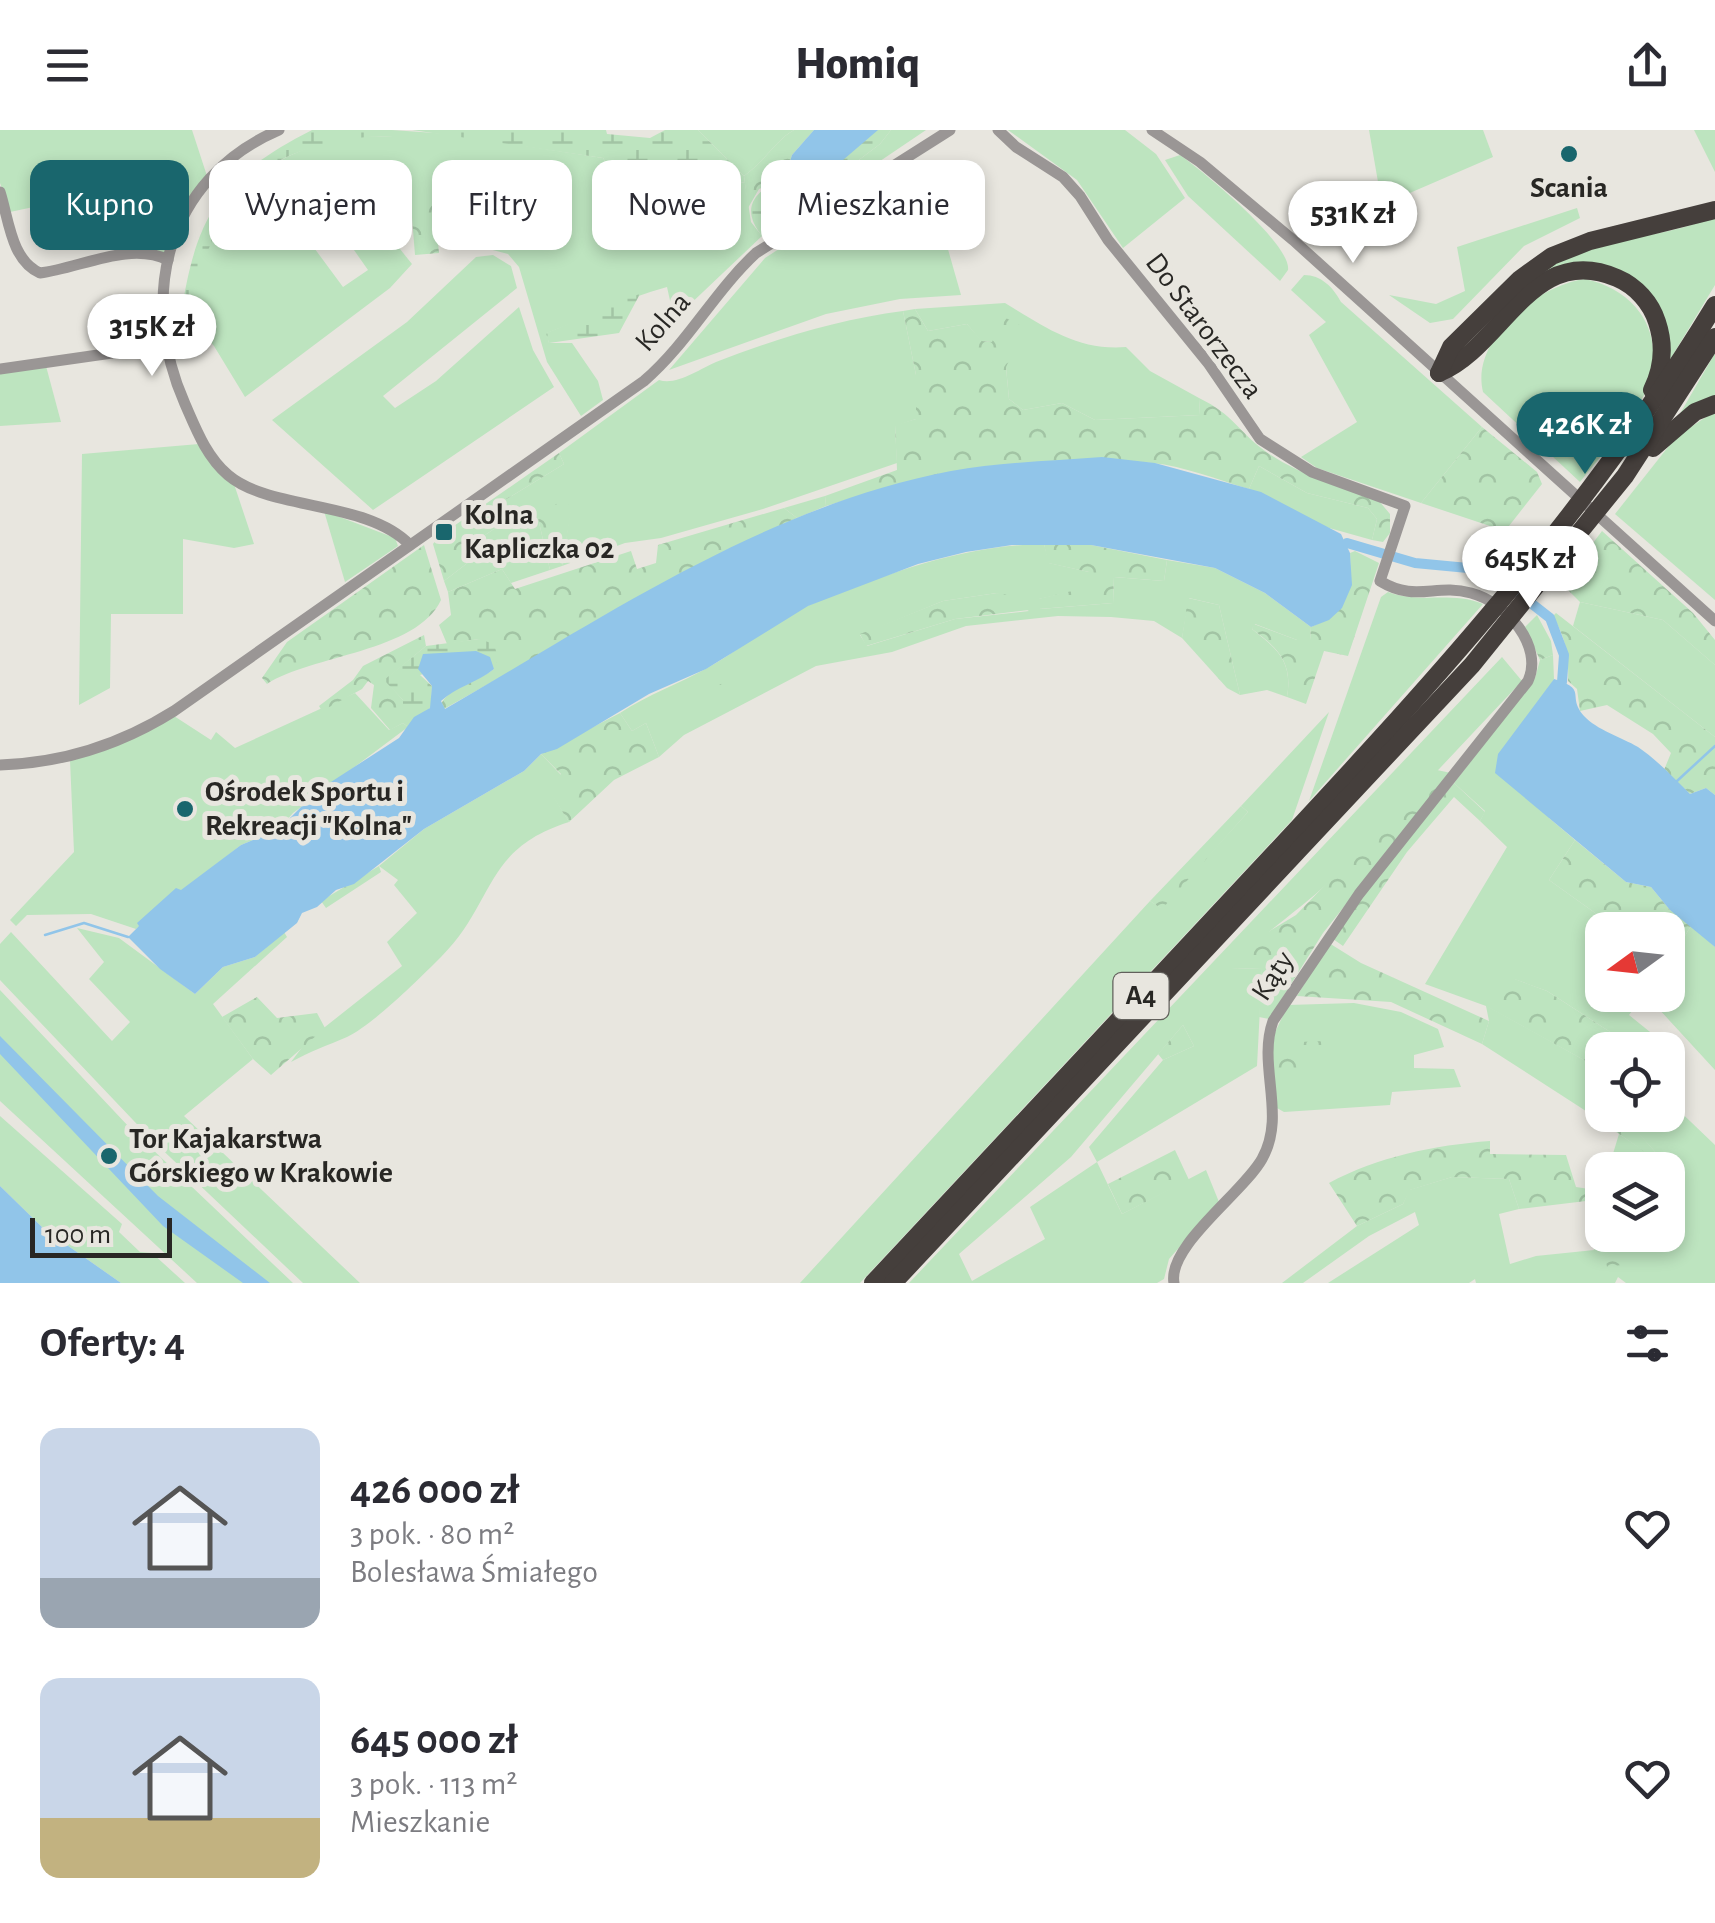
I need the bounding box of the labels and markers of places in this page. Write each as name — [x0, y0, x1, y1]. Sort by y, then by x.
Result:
marker: Scania — [1558, 143, 1580, 165]
place label: Scania — [1530, 173, 1608, 203]
pin: 531K zł — [1261, 181, 1445, 266]
pin: 315K zł — [60, 294, 244, 379]
pin: 426K zł — [1493, 392, 1677, 477]
place label: Kolna Kapliczka 02 — [464, 500, 614, 564]
marker: Kolna Kapliczka 02 — [433, 521, 455, 543]
pin: 645K zł — [1438, 526, 1622, 611]
place label: Ośrodek Sportu i Rekreacji "Kolna" — [205, 777, 412, 841]
marker: Ośrodek Sportu i Rekreacji "Kolna" — [174, 798, 196, 820]
place label: Tor Kajakarstwa Górskiego w Krakowie — [129, 1124, 393, 1188]
marker: Tor Kajakarstwa Górskiego w Krakowie — [98, 1145, 120, 1167]

